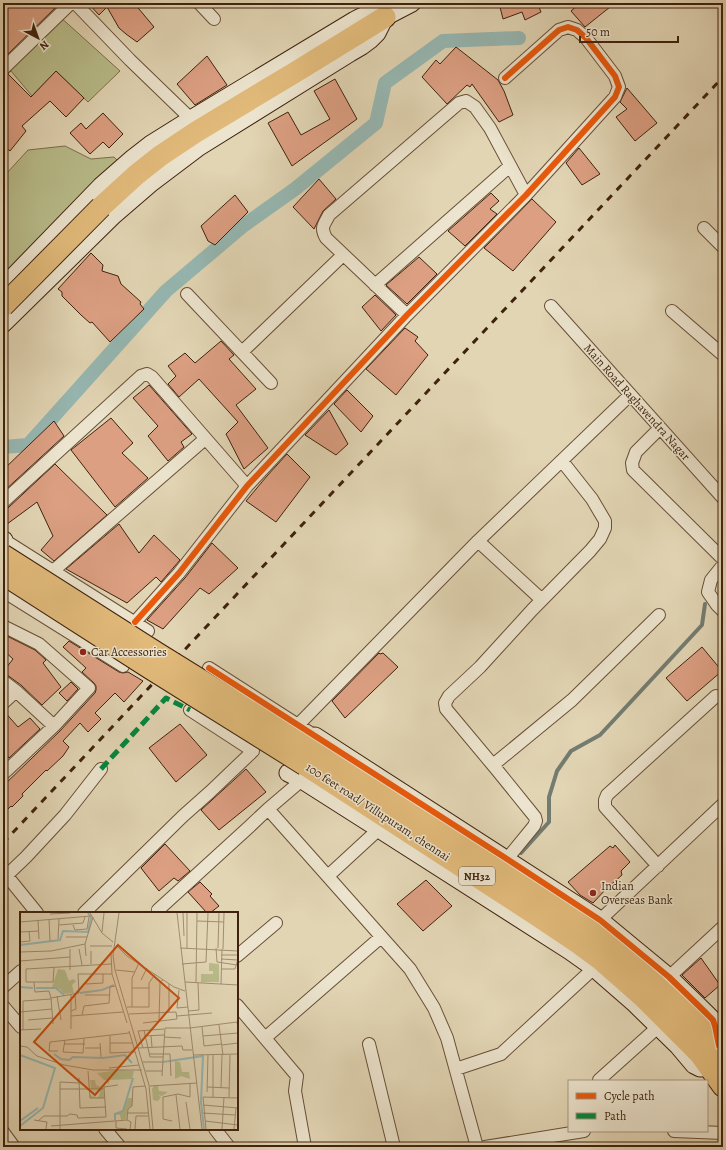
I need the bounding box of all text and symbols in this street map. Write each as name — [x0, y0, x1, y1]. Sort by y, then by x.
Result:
north arrow — [18, 18, 58, 58]
scale bar — [580, 18, 678, 44]
text: 50 m — [586, 24, 610, 40]
text: N — [36, 37, 52, 53]
street label: Main Road Raghavendra Nagar — [580, 340, 694, 464]
place label: Car Accessories — [91, 644, 167, 660]
marker: Car Accessories — [78, 647, 88, 657]
street label: 100 feet road/ Villupuram, chennai — [303, 759, 453, 865]
road number: NH32 — [459, 867, 495, 885]
place label: Indian Overseas Bank — [601, 878, 673, 908]
marker: Indian Overseas Bank — [588, 888, 598, 898]
inset map — [20, 912, 238, 1130]
legend — [568, 1080, 708, 1132]
text: Cycle path — [604, 1088, 655, 1104]
text: Path — [604, 1108, 627, 1124]

